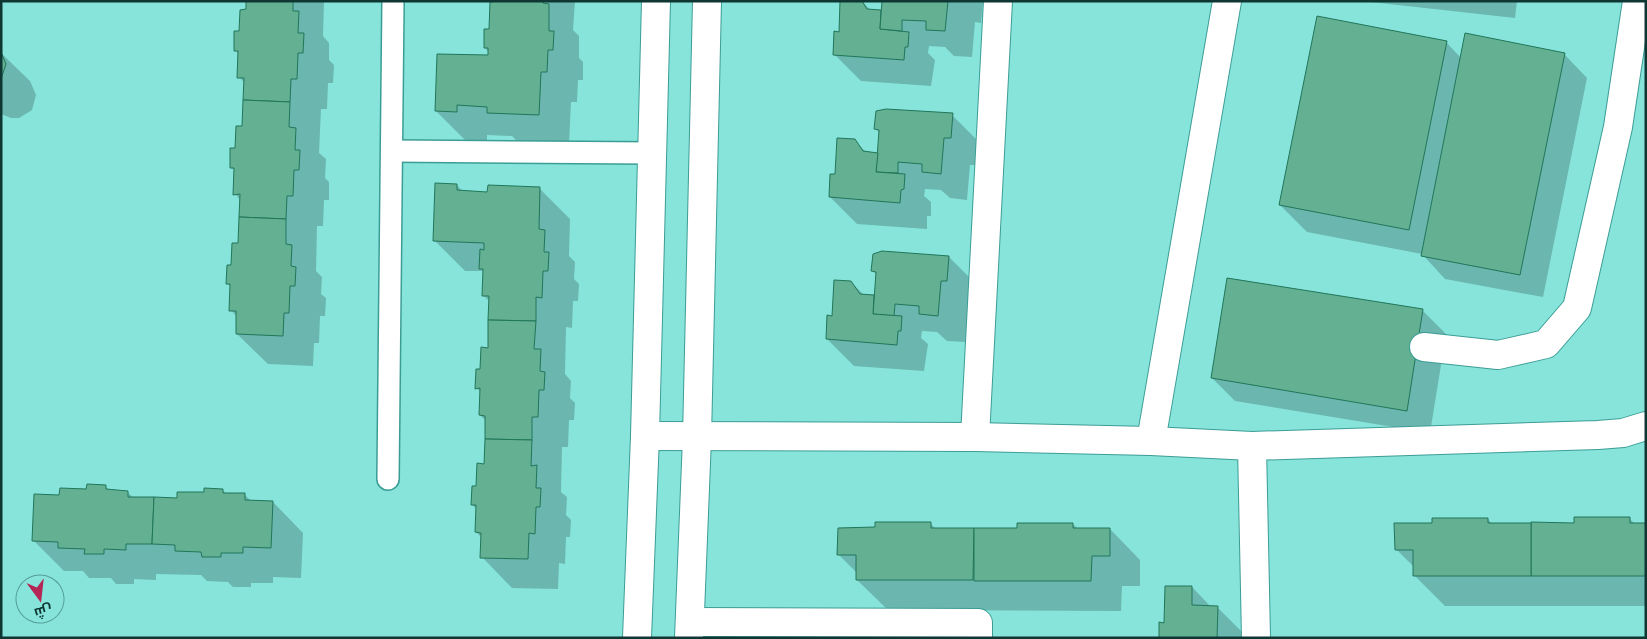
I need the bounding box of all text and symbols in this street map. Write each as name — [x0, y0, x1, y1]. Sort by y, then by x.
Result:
north arrow — [15, 574, 65, 624]
text: ش — [32, 601, 55, 624]

